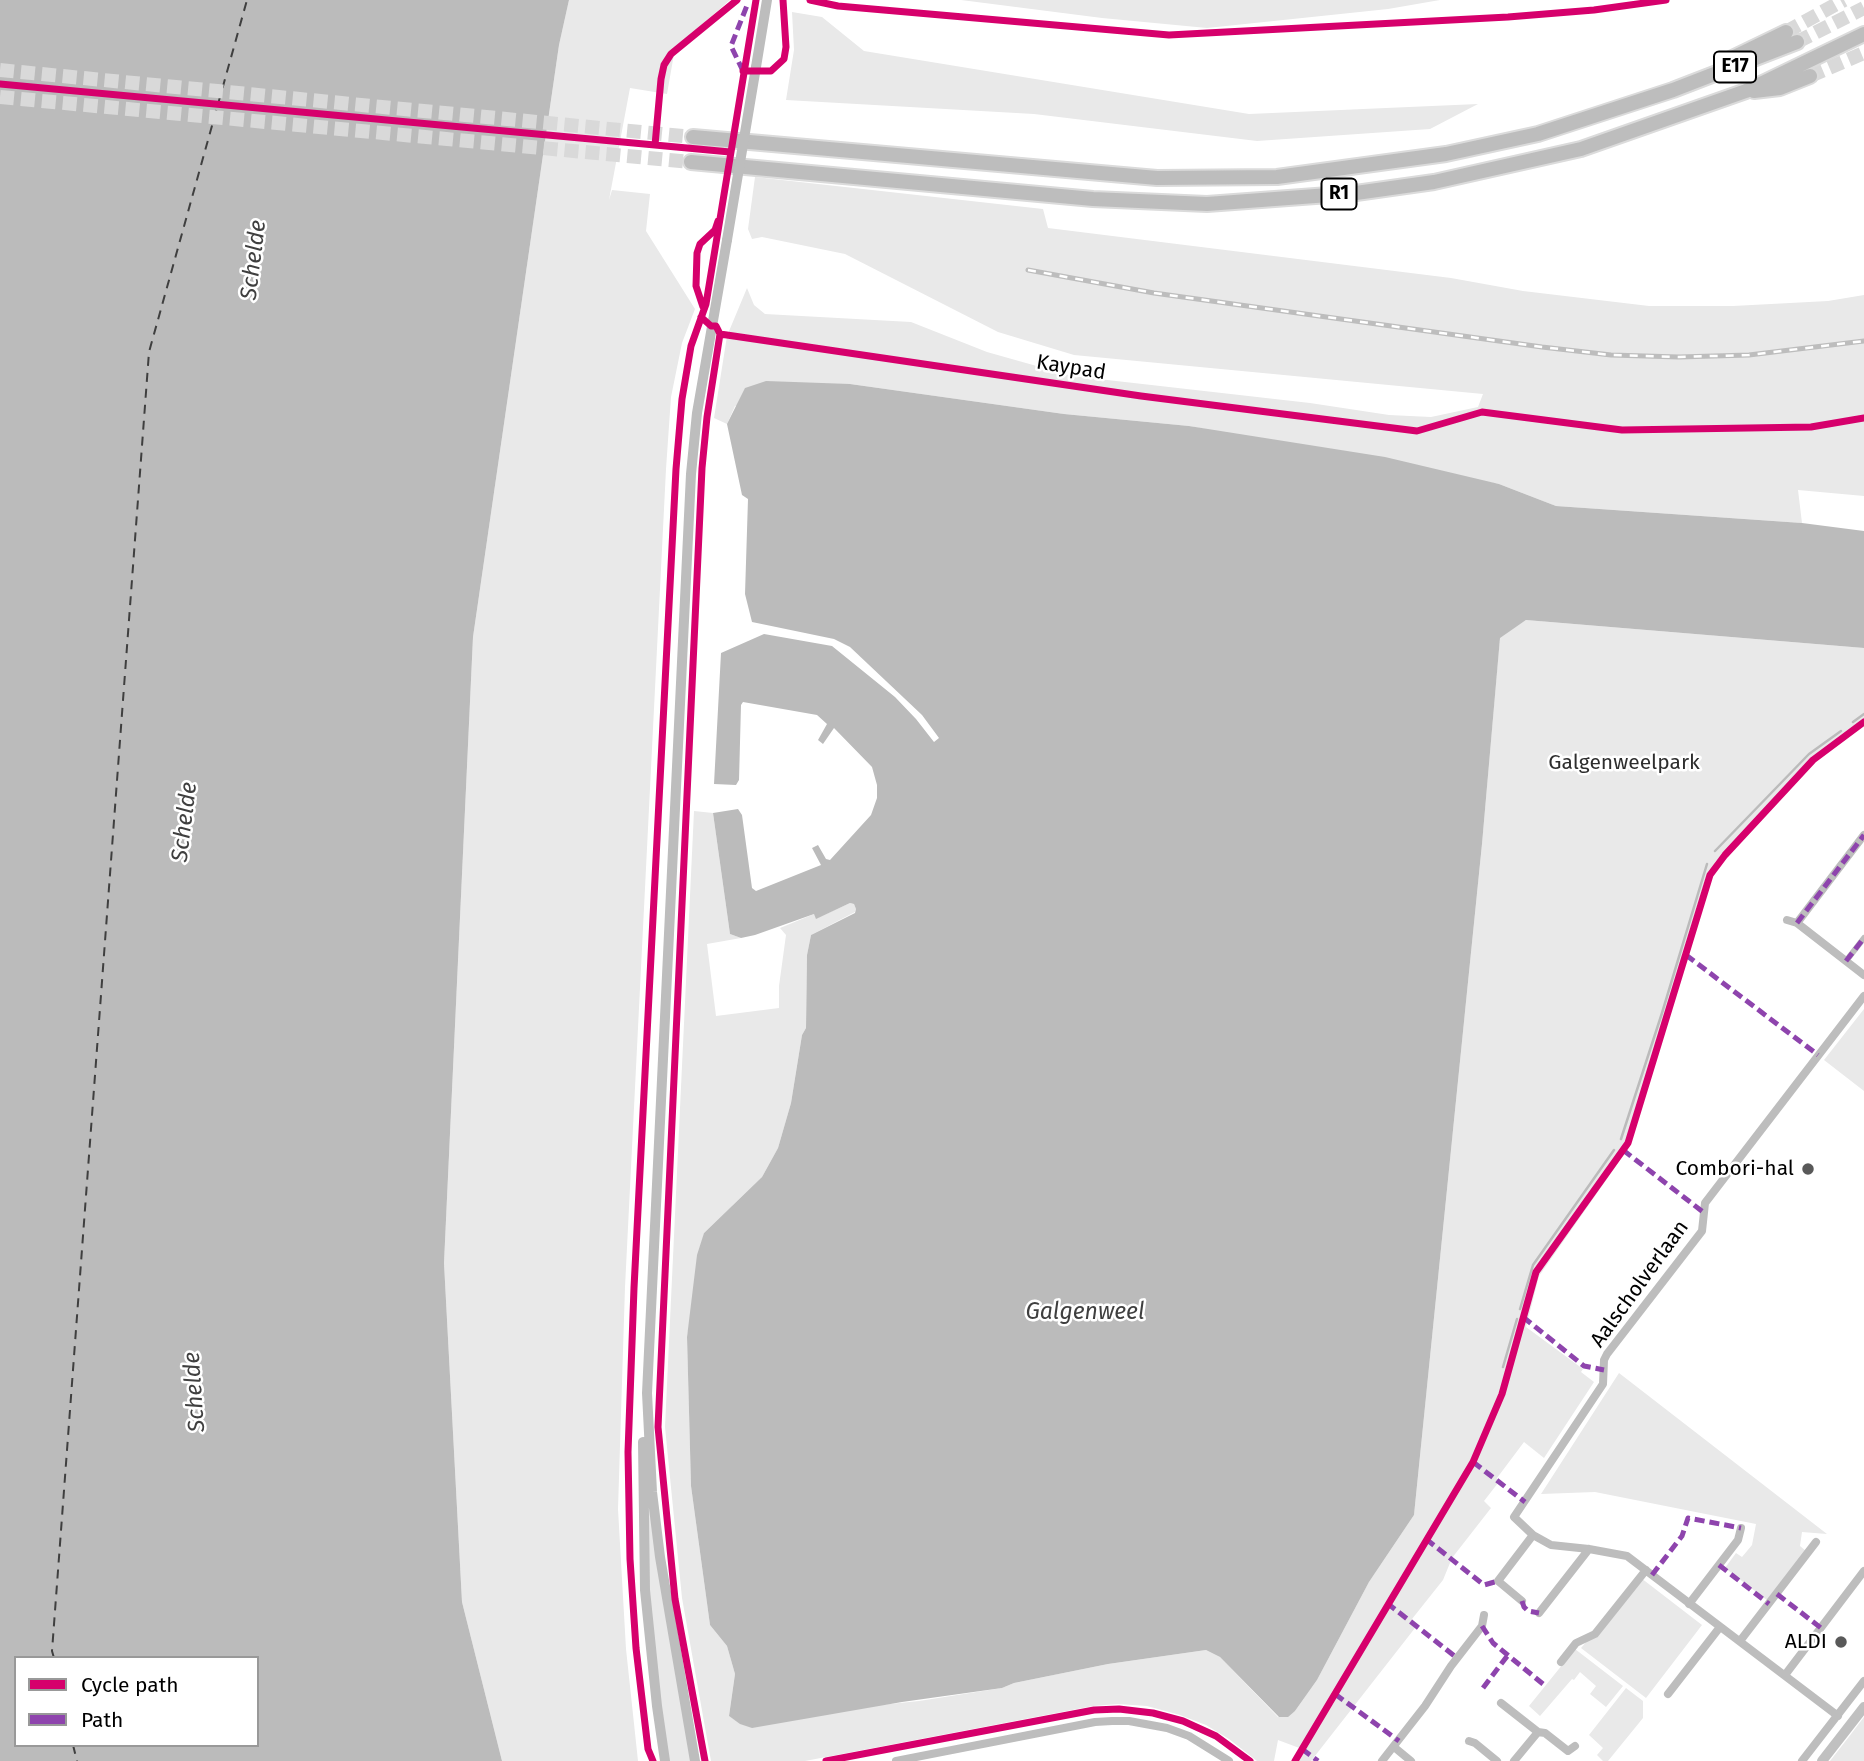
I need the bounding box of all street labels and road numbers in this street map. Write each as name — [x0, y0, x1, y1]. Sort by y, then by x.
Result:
road number: E17 — [1714, 52, 1756, 82]
road number: R1 — [1322, 178, 1356, 210]
street label: Kaypad — [1035, 350, 1107, 386]
street label: Aalscholverlaan — [1586, 1216, 1694, 1352]

